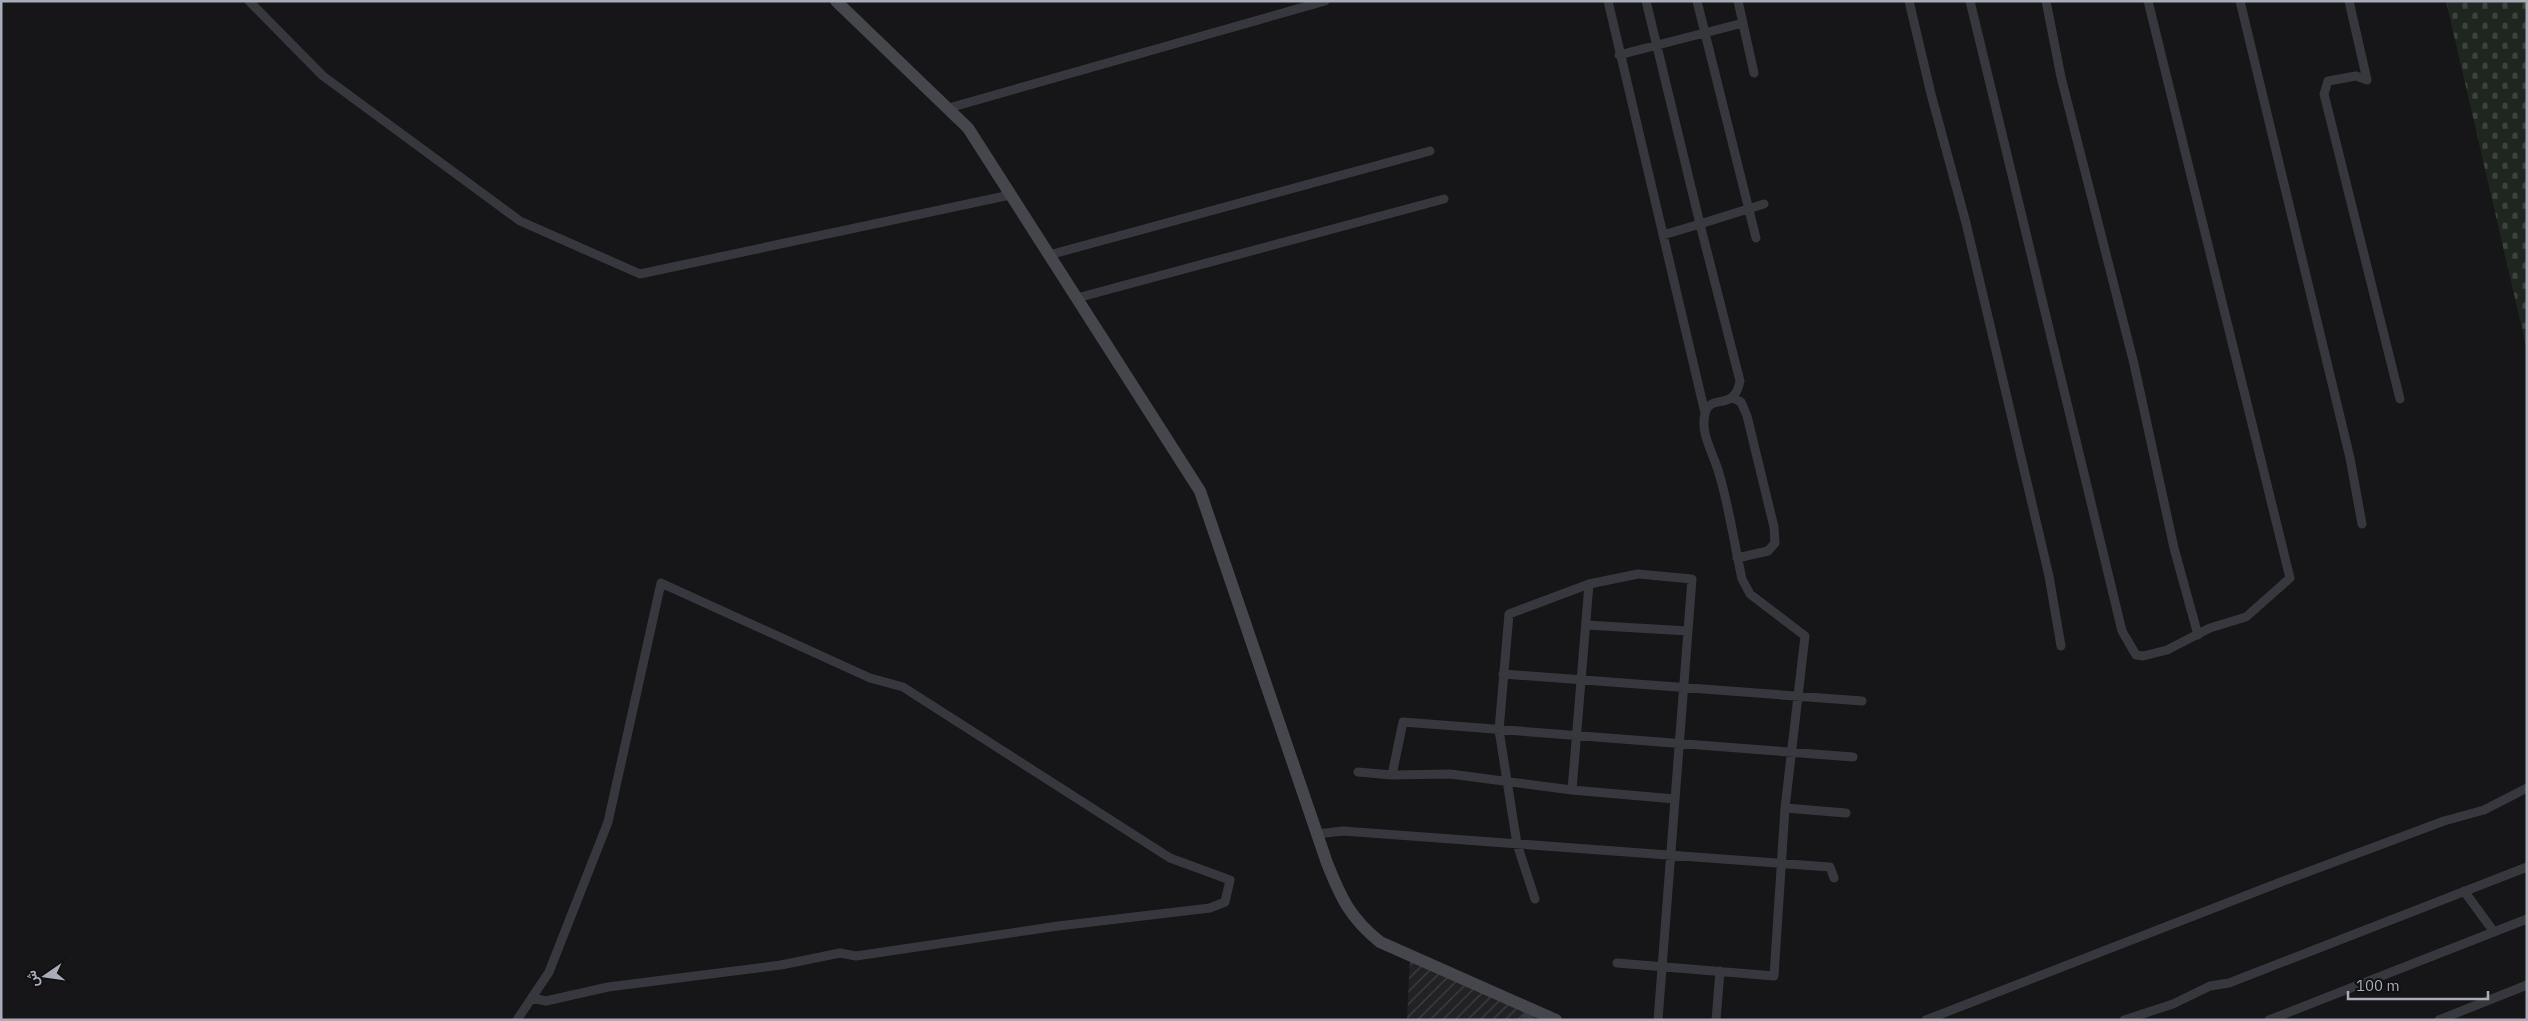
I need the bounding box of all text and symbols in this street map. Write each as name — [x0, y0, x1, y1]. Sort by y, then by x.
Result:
north arrow — [20, 951, 70, 1001]
scale bar — [2348, 968, 2488, 1000]
text: ش — [22, 969, 43, 989]
text: 100 m — [2356, 976, 2400, 995]

